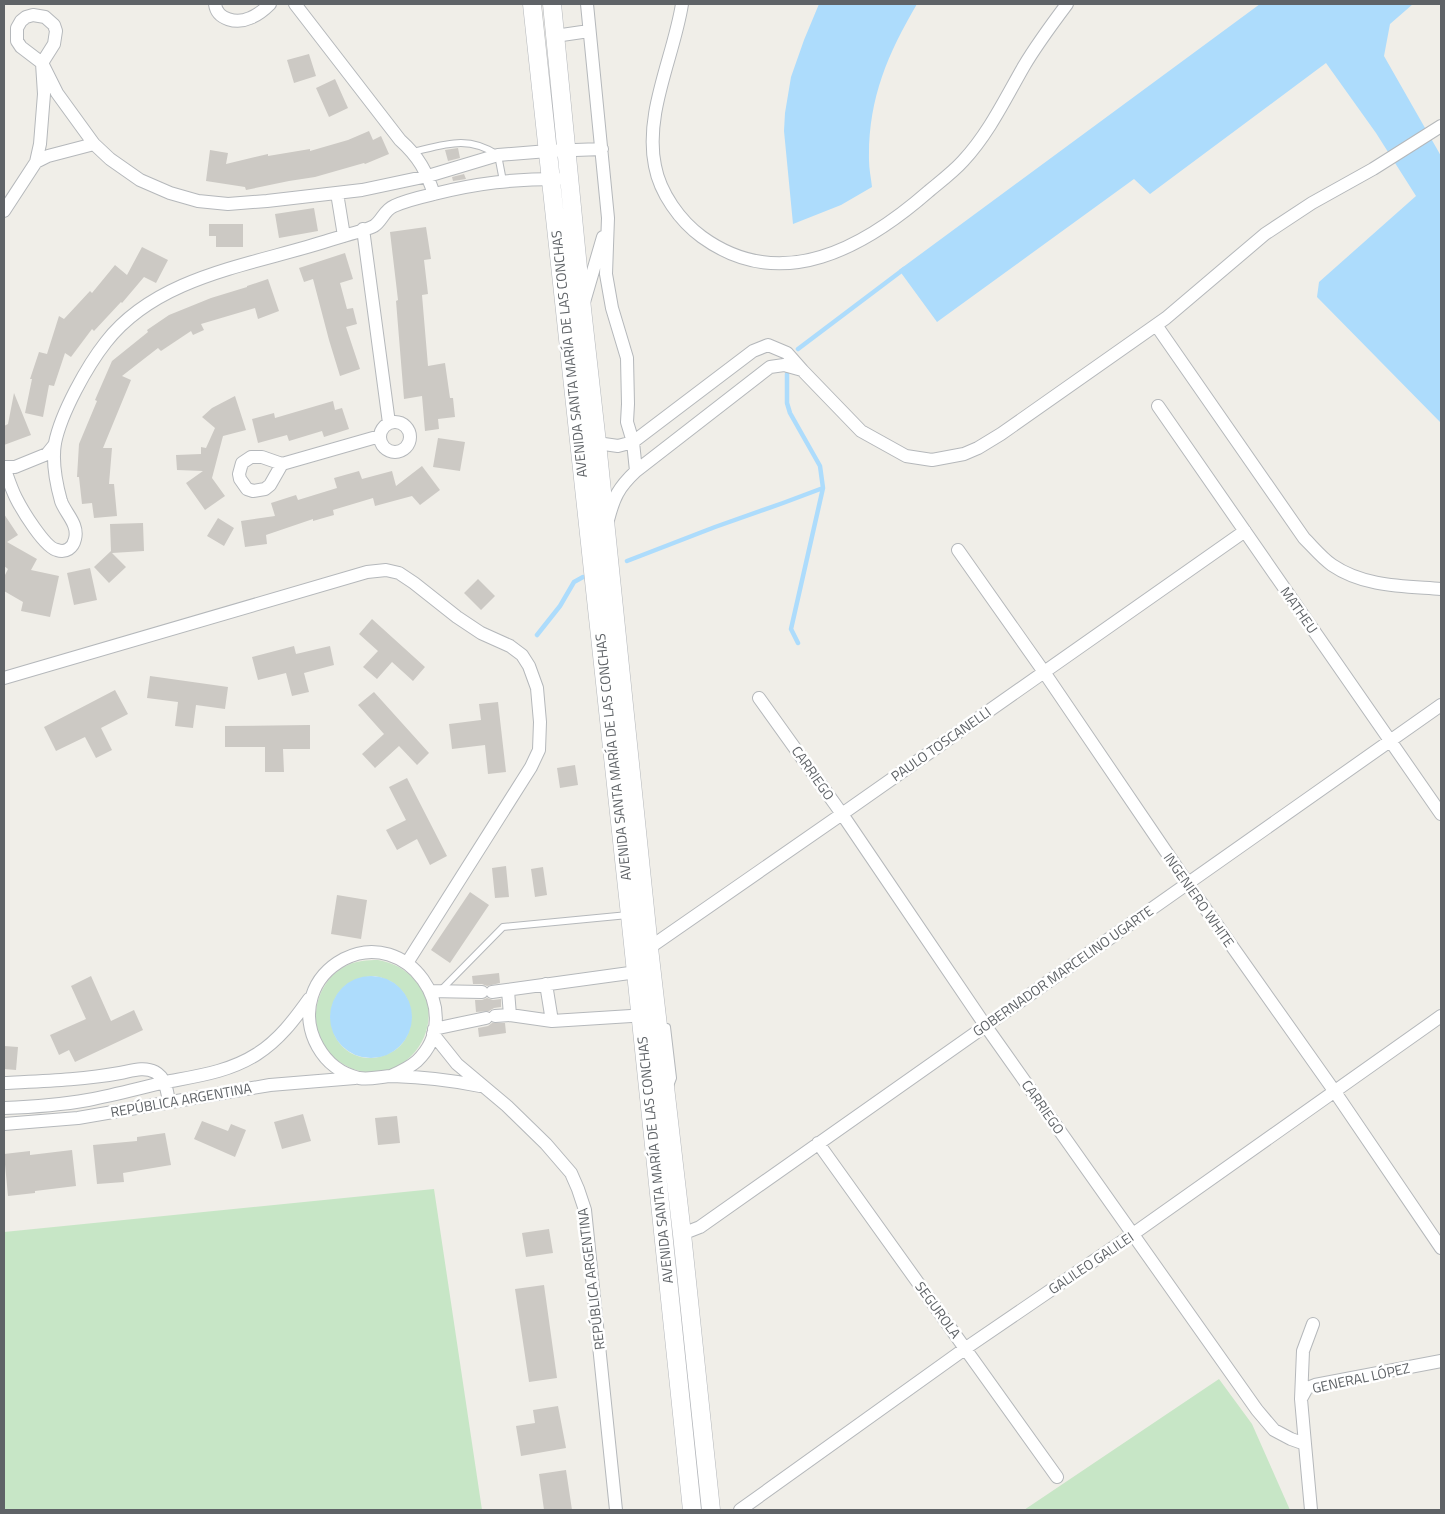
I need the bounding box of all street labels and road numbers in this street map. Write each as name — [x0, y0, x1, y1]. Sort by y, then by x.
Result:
street label: AVENIDA SANTA MARÍA DE LAS CONCHAS — [545, 229, 592, 479]
street label: MATHEU — [1276, 582, 1323, 637]
street label: AVENIDA SANTA MARÍA DE LAS CONCHAS — [589, 632, 636, 882]
street label: PAULO TOSCANELLI — [886, 701, 995, 786]
street label: CARRIEGO — [787, 741, 840, 804]
street label: INGENIERO WHITE — [1159, 848, 1240, 952]
street label: GOBERNADOR MARCELINO UGARTE — [968, 900, 1158, 1041]
street label: AVENIDA SANTA MARÍA DE LAS CONCHAS — [631, 1035, 678, 1285]
street label: CARRIEGO — [1017, 1075, 1070, 1138]
street label: REPÚBLICA ARGENTINA — [109, 1077, 254, 1122]
street label: REPÚBLICA ARGENTINA — [571, 1206, 610, 1351]
street label: GALILEO GALILEI — [1044, 1226, 1138, 1299]
street label: SEGUROLA — [911, 1277, 967, 1343]
street label: GENERAL LÓPEZ — [1310, 1357, 1412, 1398]

